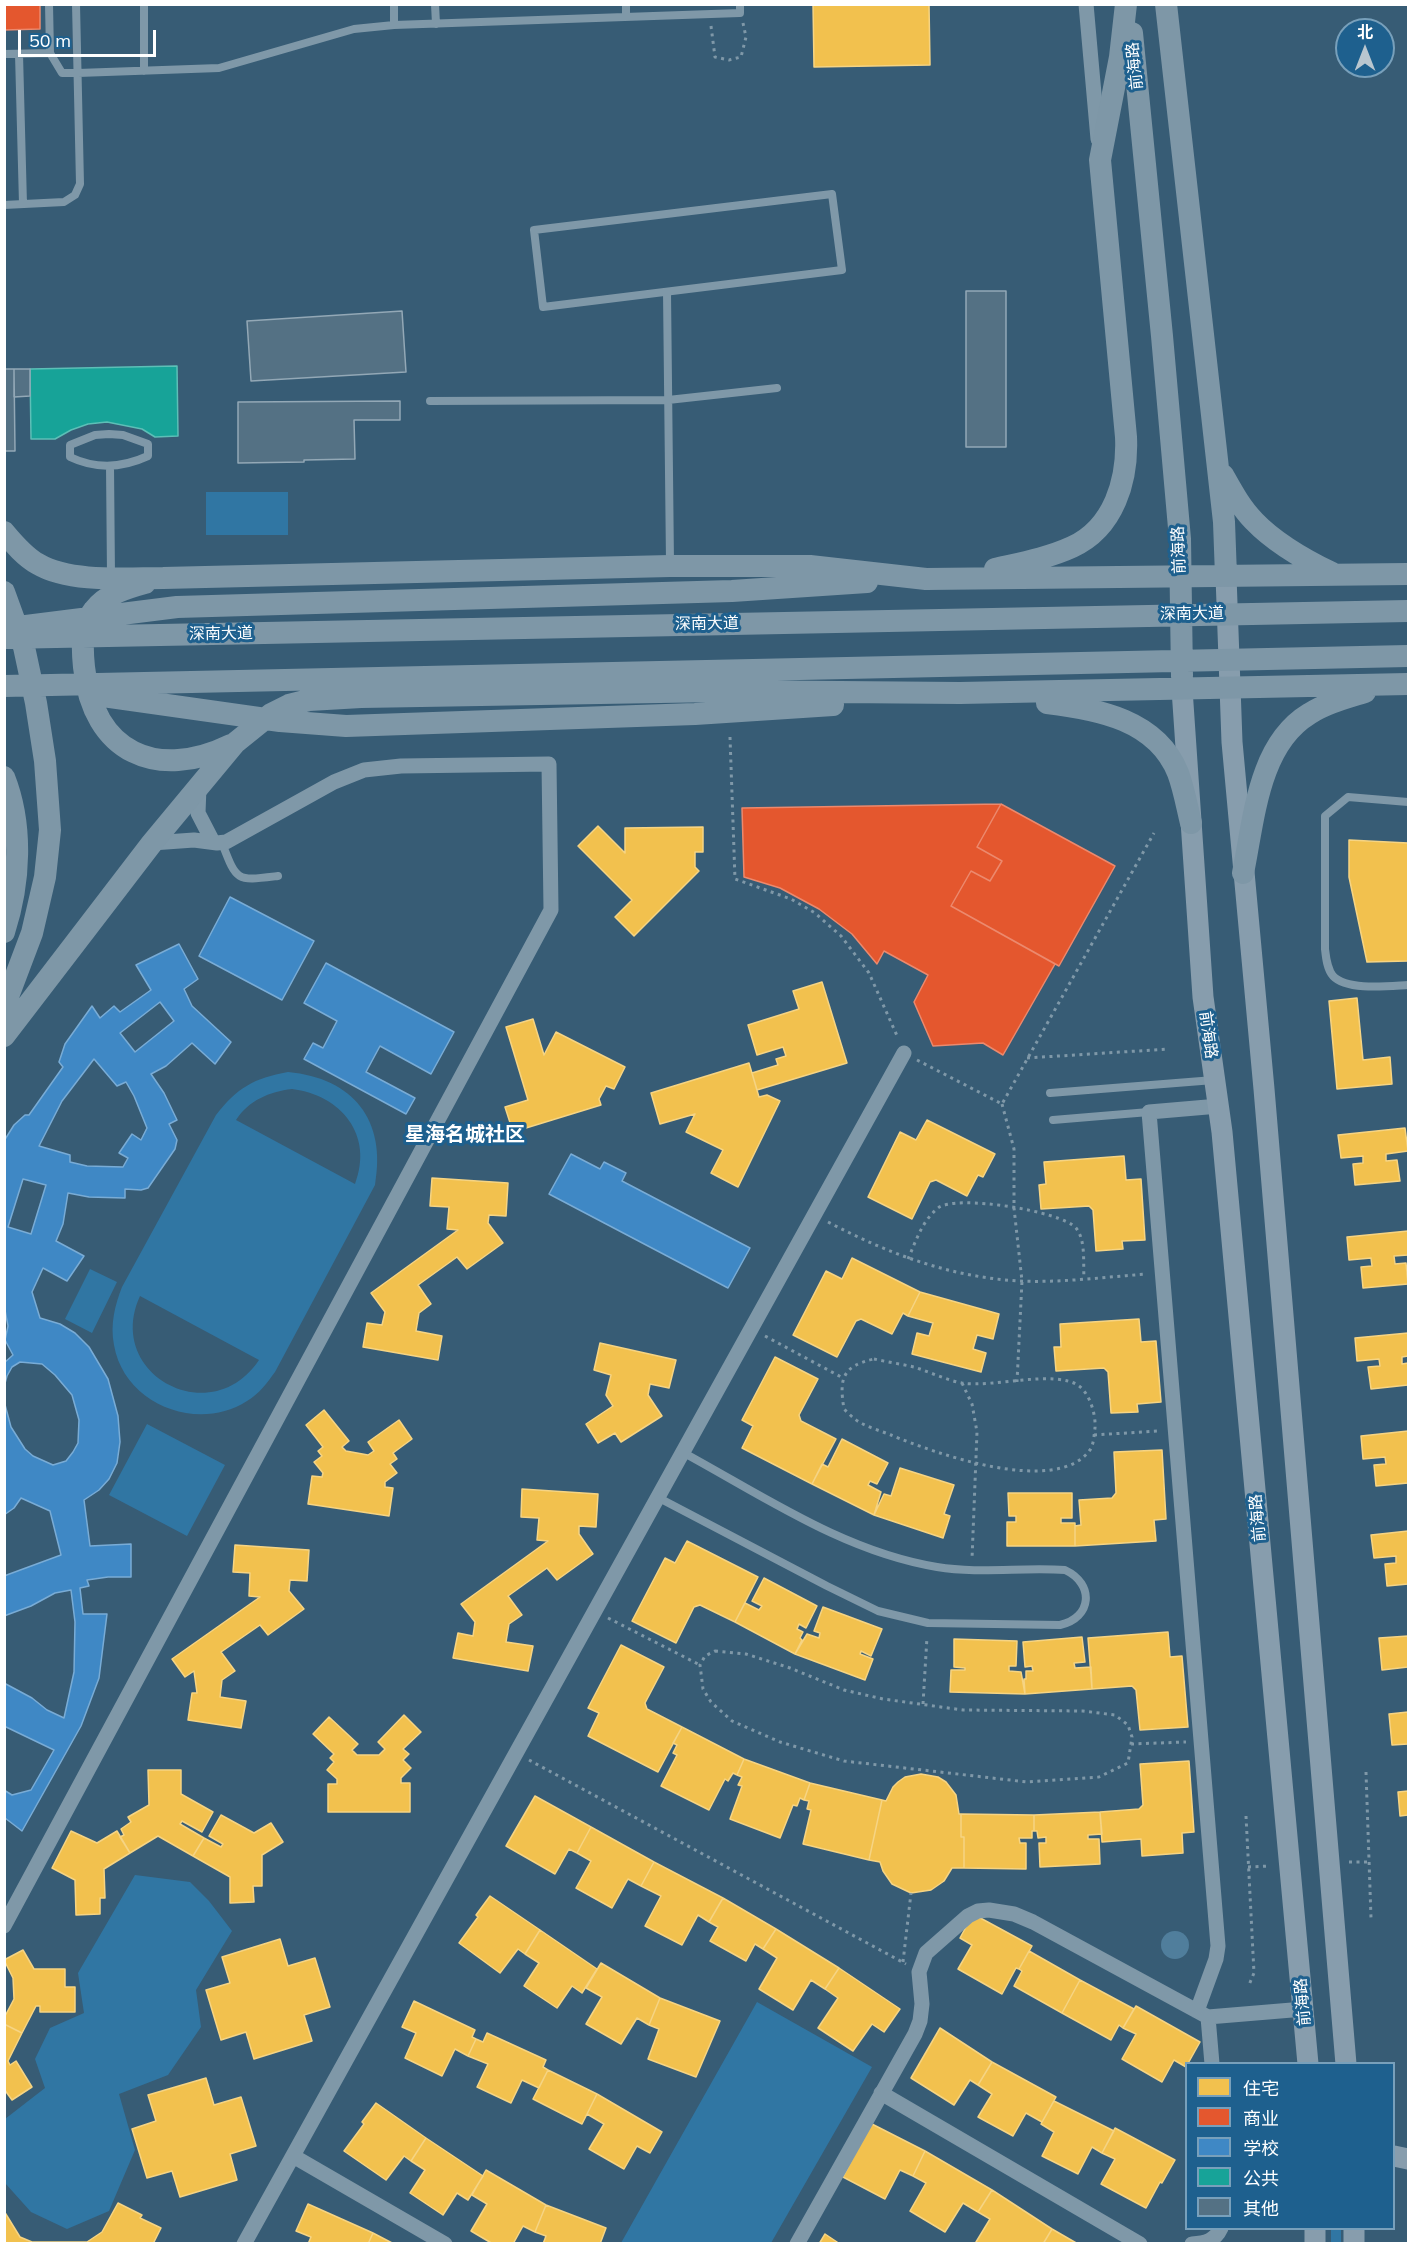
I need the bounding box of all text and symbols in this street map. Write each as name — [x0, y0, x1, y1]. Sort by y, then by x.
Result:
scale bar — [21, 18, 159, 56]
north arrow — [1335, 18, 1395, 78]
text: 北 — [1357, 22, 1373, 42]
text: 50 m — [29, 29, 71, 52]
street label: 前海路 — [1123, 41, 1147, 91]
street label: 前海路 — [1169, 526, 1189, 574]
street label: 深南大道 — [1160, 604, 1224, 624]
street label: 深南大道 — [675, 614, 739, 634]
street label: 深南大道 — [189, 624, 253, 644]
street label: 前海路 — [1195, 1010, 1221, 1060]
district label: 星海名城社区 — [405, 1123, 525, 1147]
street label: 前海路 — [1246, 1493, 1270, 1543]
street label: 前海路 — [1291, 1977, 1315, 2027]
legend — [1185, 2062, 1395, 2230]
text: 住宅 — [1243, 2077, 1279, 2100]
text: 商业 — [1243, 2107, 1279, 2130]
text: 学校 — [1243, 2137, 1279, 2160]
text: 公共 — [1243, 2167, 1279, 2190]
text: 其他 — [1243, 2197, 1279, 2220]

